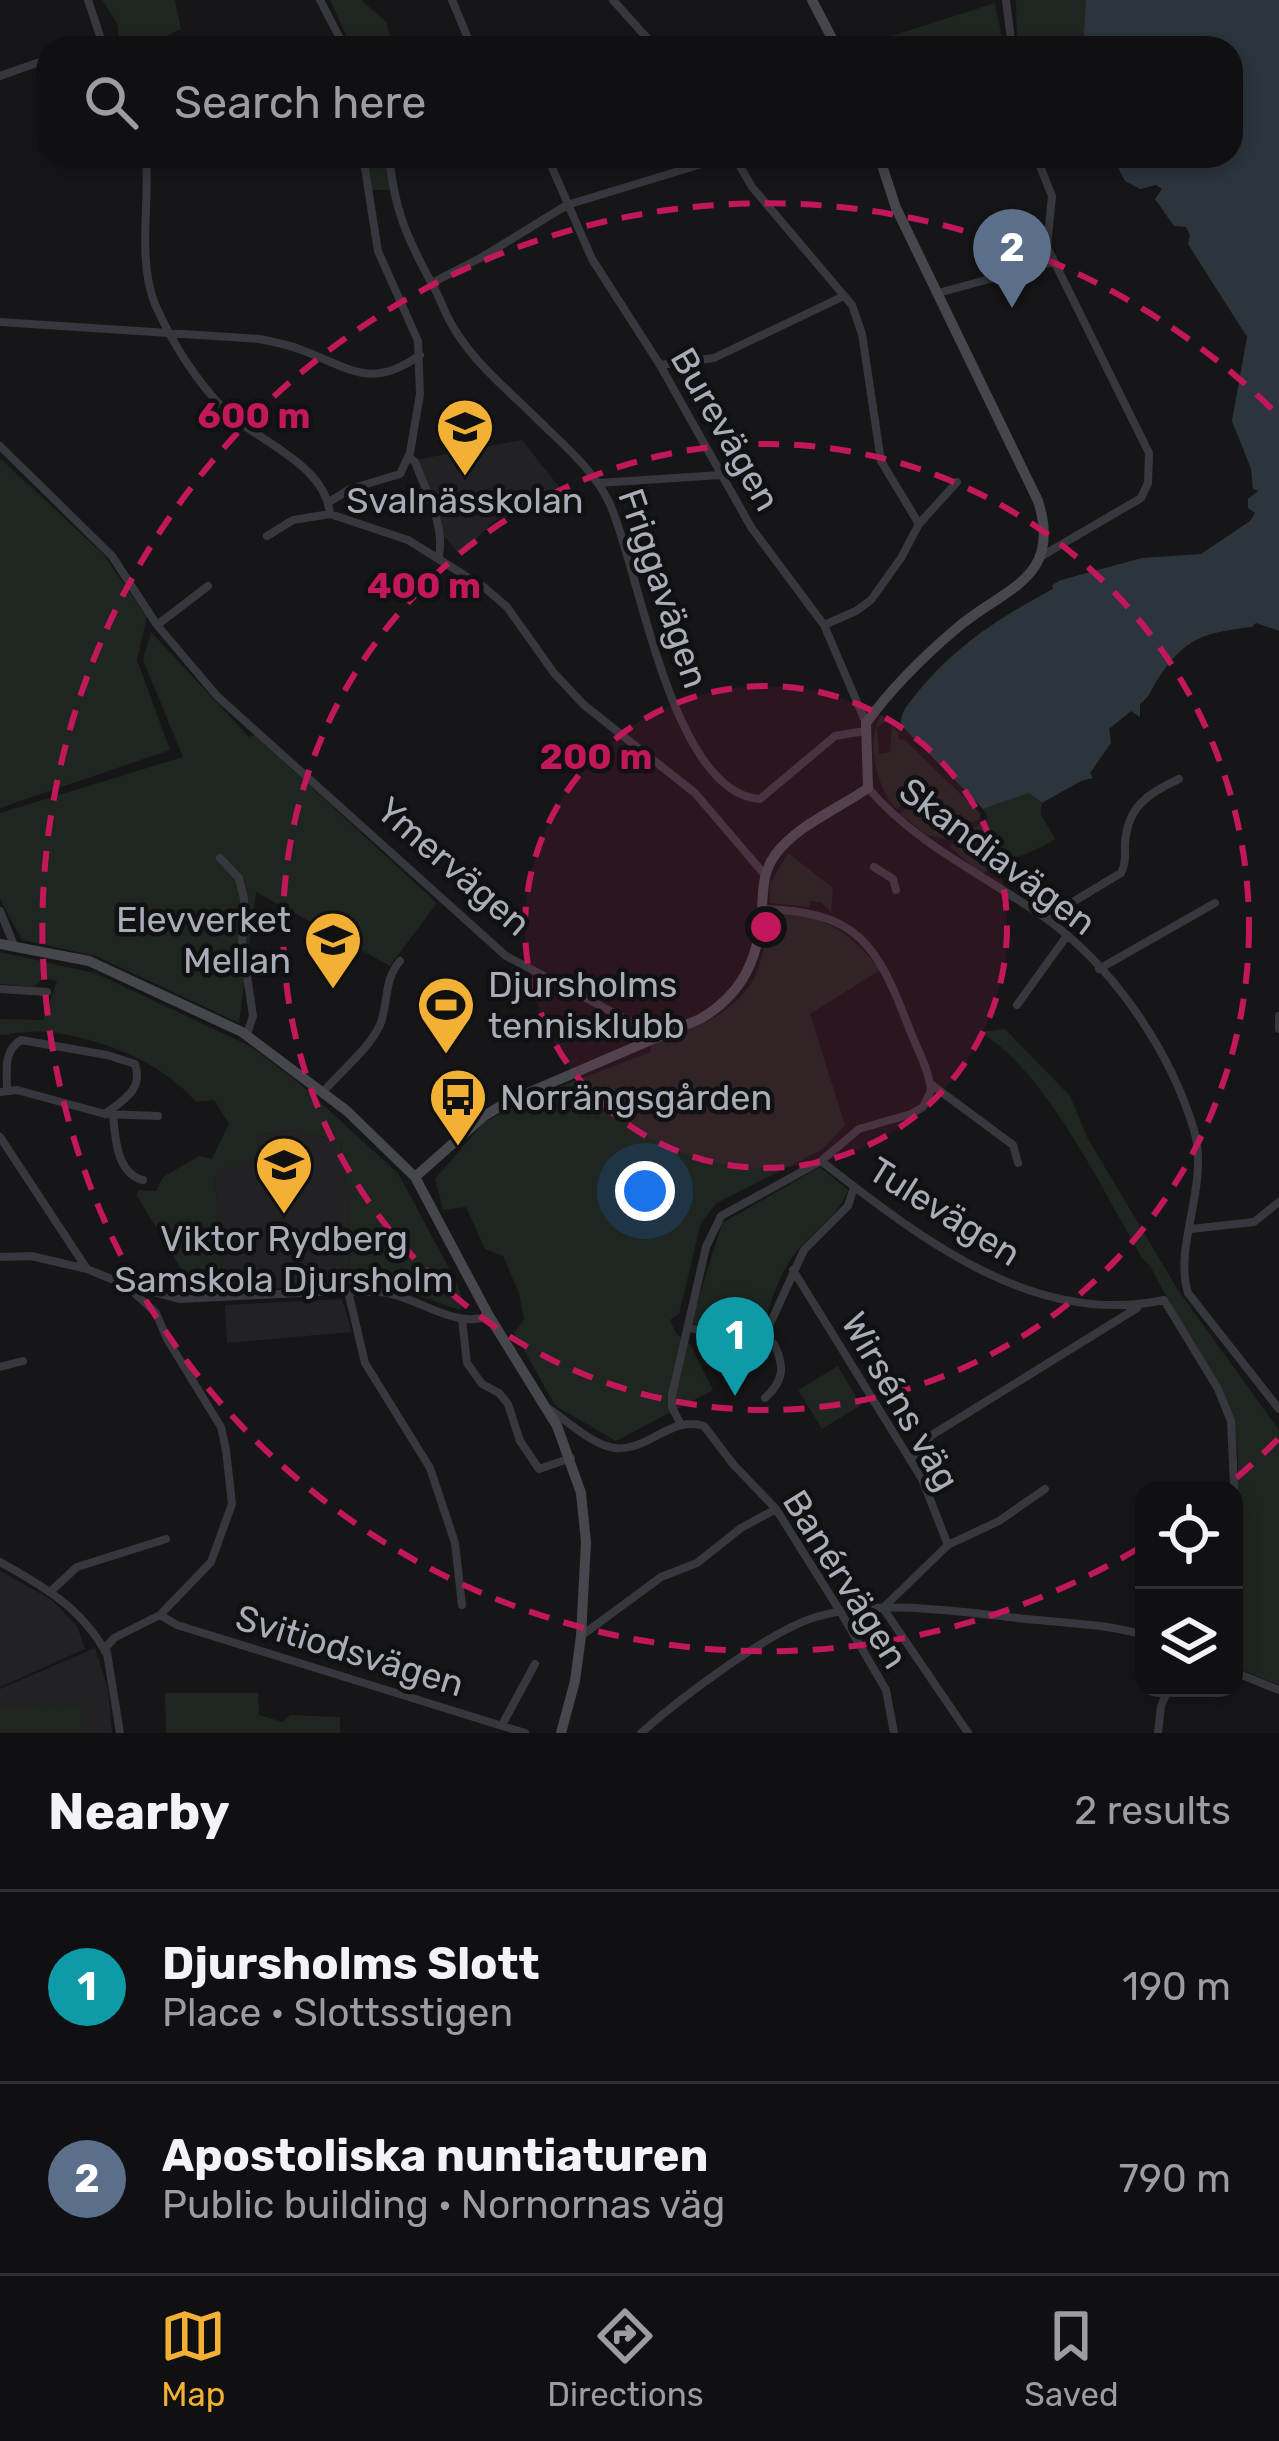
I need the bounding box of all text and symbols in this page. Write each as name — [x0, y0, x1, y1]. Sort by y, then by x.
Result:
search box — [36, 36, 1243, 168]
icon: search — [78, 69, 144, 135]
text: Search here — [174, 76, 426, 129]
pin: 2 — [973, 209, 1051, 308]
street label: Burevägen — [662, 340, 789, 518]
text: 600 m — [197, 394, 311, 437]
school or university icon: Svalnässkolan — [434, 396, 496, 478]
place label: Svalnässkolan — [346, 479, 584, 522]
street label: Friggavägen — [609, 483, 718, 693]
text: 400 m — [367, 564, 481, 607]
text: 200 m — [539, 735, 653, 778]
street label: Skandiavägen — [891, 769, 1104, 944]
street label: Ymervägen — [368, 788, 539, 945]
place label: Elevverket Mellan — [116, 898, 291, 982]
centre of rings — [745, 906, 787, 948]
school or university icon: Elevverket Mellan — [302, 909, 364, 991]
place label: Djursholms tennisklubb — [488, 963, 685, 1047]
sports icon: Djursholms tennisklubb — [415, 974, 477, 1056]
bus stop icon: Norrängsgården — [427, 1066, 489, 1148]
place label: Norrängsgården — [500, 1076, 772, 1119]
school or university icon: Viktor Rydberg Samskola Djursholm — [253, 1134, 315, 1216]
street label: Tulevägen — [861, 1148, 1028, 1275]
your location — [615, 1161, 675, 1221]
place label: Viktor Rydberg Samskola Djursholm — [114, 1217, 454, 1301]
pin: 1 — [696, 1297, 774, 1396]
street label: Wirséns väg — [832, 1305, 969, 1498]
map controls — [1135, 1481, 1243, 1697]
button: locate — [1135, 1481, 1243, 1589]
street label: Banérvägen — [774, 1482, 917, 1676]
button: layers — [1135, 1589, 1243, 1697]
street label: Svitiodsvägen — [231, 1595, 469, 1706]
text: Nearby — [48, 1781, 230, 1842]
text: 2 results — [1074, 1788, 1231, 1834]
text: Djursholms Slott — [162, 1937, 539, 1990]
text: 1 — [77, 1964, 97, 2010]
text: 190 m — [1122, 1964, 1231, 2010]
text: Place · Slottsstigen — [162, 1990, 513, 2036]
text: Apostoliska nuntiaturen — [162, 2129, 708, 2182]
text: 2 — [74, 2156, 100, 2202]
text: 790 m — [1119, 2156, 1231, 2202]
text: Public building · Nornornas väg — [162, 2182, 725, 2228]
tab: Map — [160, 2303, 226, 2414]
tab: Directions — [547, 2303, 704, 2414]
tab: Saved — [1024, 2303, 1119, 2414]

